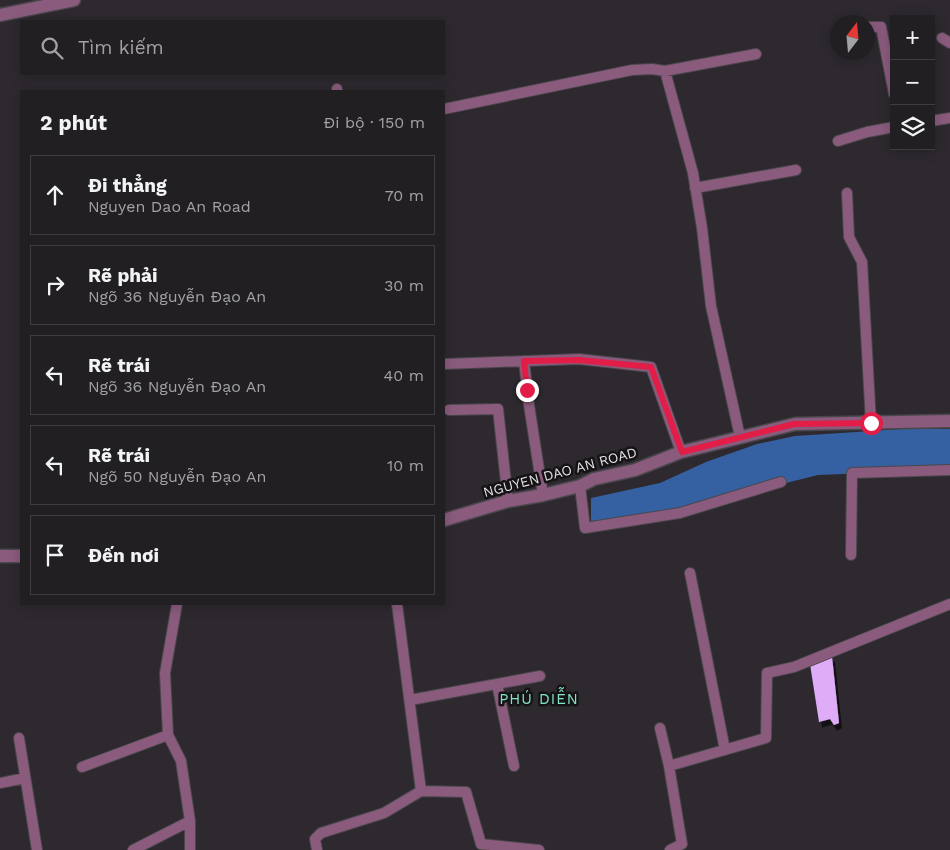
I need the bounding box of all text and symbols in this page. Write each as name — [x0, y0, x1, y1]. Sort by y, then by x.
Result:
north arrow — [830, 15, 875, 60]
map controls — [890, 15, 935, 150]
button: + — [890, 15, 935, 60]
search box — [20, 20, 445, 75]
icon: search — [38, 34, 66, 62]
text: Tìm kiếm — [78, 36, 164, 59]
button: − — [890, 60, 935, 105]
button: layers — [890, 105, 935, 150]
text: 2 phút — [40, 110, 107, 135]
text: Đi bộ · 150 m — [324, 113, 425, 132]
text: Đi thẳng — [88, 174, 167, 197]
icon: ahead — [41, 181, 69, 209]
text: 70 m — [385, 186, 424, 205]
text: Nguyen Dao An Road — [88, 197, 251, 216]
text: Rẽ phải — [88, 264, 158, 287]
icon: right — [41, 271, 69, 299]
text: 30 m — [384, 276, 424, 295]
text: Ngõ 36 Nguyễn Đạo An — [88, 287, 266, 306]
text: Rẽ trái — [88, 354, 150, 377]
icon: left — [41, 361, 69, 389]
text: 40 m — [384, 366, 424, 385]
text: Ngõ 36 Nguyễn Đạo An — [88, 377, 266, 396]
route end — [516, 379, 539, 402]
route start — [860, 412, 883, 435]
text: Rẽ trái — [88, 444, 150, 467]
street label: NGUYEN DAO AN ROAD — [481, 444, 639, 500]
icon: left — [41, 451, 69, 479]
text: 10 m — [387, 456, 424, 475]
text: Ngõ 50 Nguyễn Đạo An — [88, 467, 266, 486]
icon: arrive — [41, 541, 69, 569]
text: Đến nơi — [88, 544, 159, 567]
district label: PHÚ DIỄN — [499, 687, 579, 708]

